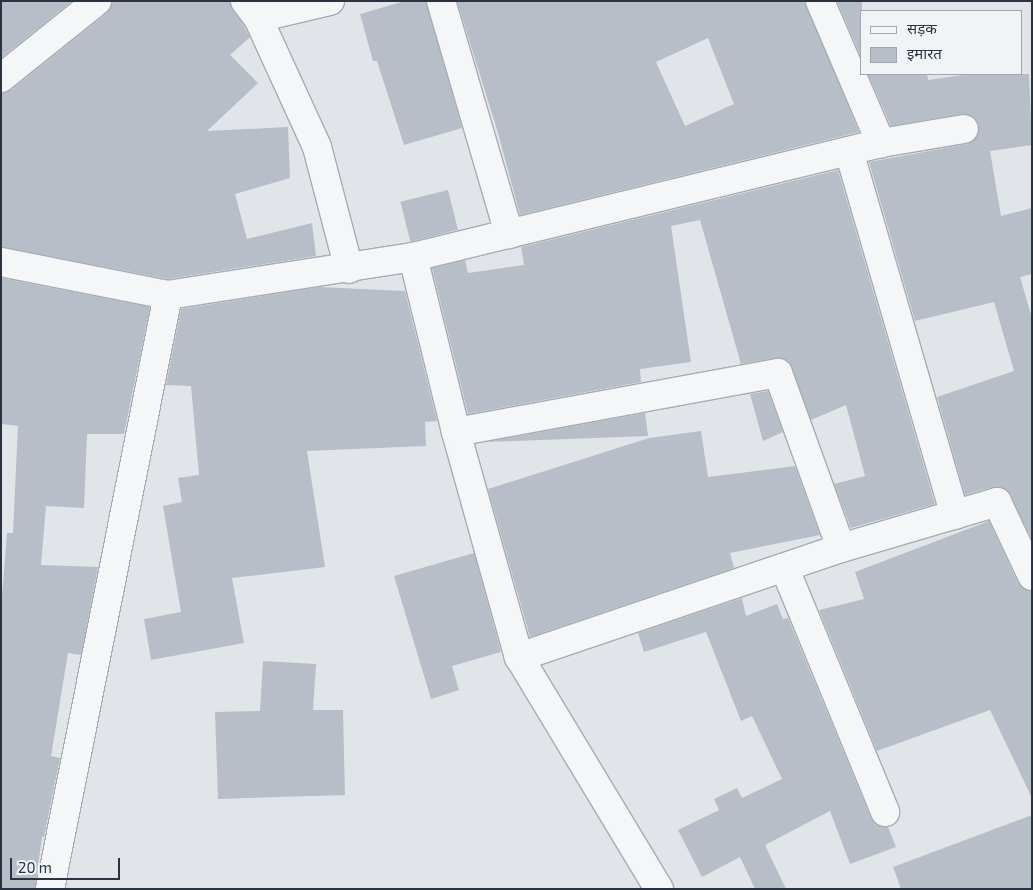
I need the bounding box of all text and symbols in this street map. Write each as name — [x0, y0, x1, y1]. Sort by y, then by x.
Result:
legend — [860, 10, 1023, 75]
text: सड़क — [907, 19, 937, 37]
text: इमारत — [907, 44, 942, 62]
scale bar — [12, 848, 122, 880]
text: 20 m — [18, 858, 52, 876]

